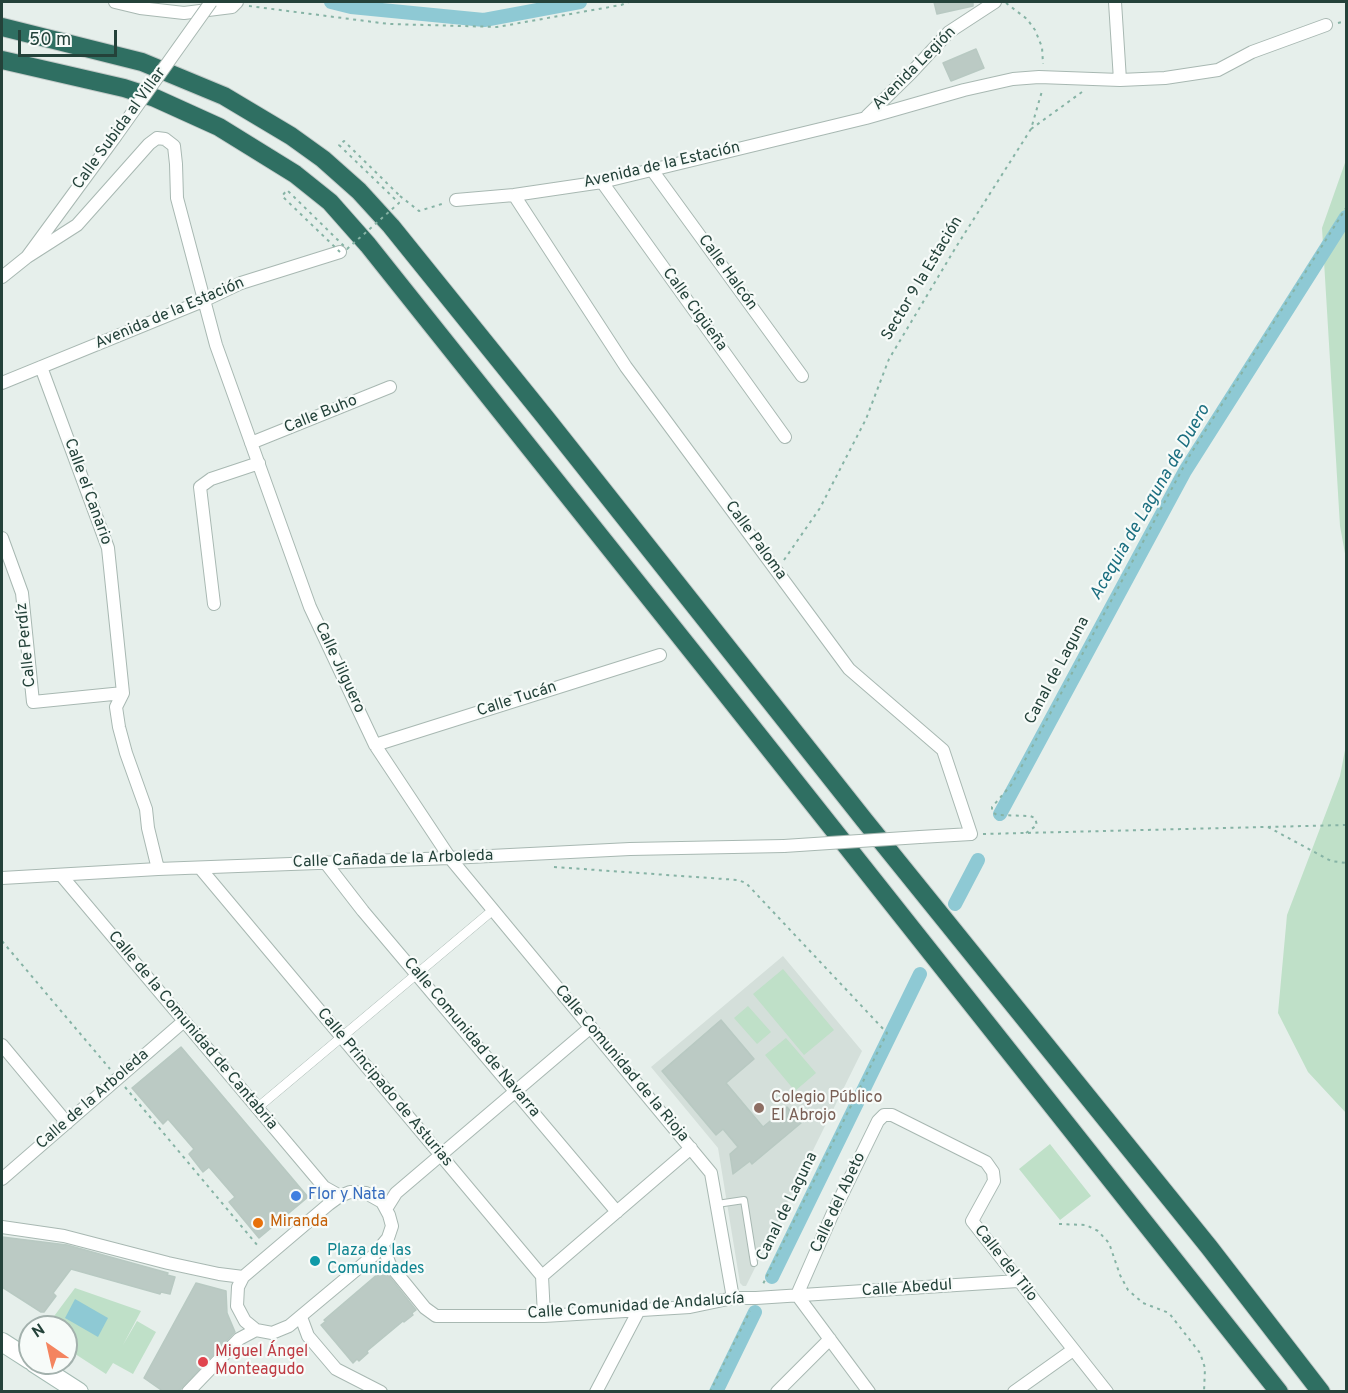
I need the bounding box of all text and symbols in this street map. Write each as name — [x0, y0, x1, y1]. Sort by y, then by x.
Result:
scale bar — [21, 18, 120, 56]
street label: Avenida Legión — [869, 23, 961, 115]
text: 50 m — [29, 29, 71, 52]
street label: Calle Subida al Villar — [69, 64, 171, 194]
street label: Avenida de la Estación — [582, 139, 742, 193]
street label: Sector 9 la Estación — [878, 213, 968, 345]
street label: Calle Halcón — [693, 231, 761, 315]
street label: Calle Cigüeña — [657, 265, 731, 355]
street label: Avenida de la Estación — [93, 274, 247, 354]
street label: Calle Buho — [282, 392, 360, 438]
water label: Acequia de Laguna de Duero — [1086, 401, 1216, 605]
street label: Calle el Canario — [59, 436, 115, 548]
street label: Calle Paloma — [720, 498, 790, 584]
street label: Calle Perdíz — [13, 602, 41, 688]
street label: Canal de Laguna — [1022, 614, 1094, 728]
street label: Calle Jilguero — [310, 620, 368, 716]
street label: Calle Tucán — [475, 678, 559, 722]
street label: Calle Cañada de la Arboleda — [292, 847, 494, 873]
street label: Calle de la Comunidad de Cantabria — [103, 928, 281, 1134]
street label: Calle Comunidad de Navarra — [399, 954, 543, 1122]
street label: Calle Comunidad de la Rioja — [550, 982, 692, 1146]
street label: Calle Principado de Asturias — [312, 1005, 456, 1171]
street label: Calle de la Arboleda — [33, 1046, 153, 1154]
place label: Colegio Público El Abrojo — [771, 1089, 882, 1127]
marker: Colegio Público El Abrojo — [752, 1101, 766, 1115]
street label: Canal de Laguna — [753, 1149, 823, 1265]
street label: Calle del Abeto — [807, 1150, 871, 1256]
place label: Flor y Nata — [308, 1186, 386, 1206]
marker: Flor y Nata — [289, 1189, 303, 1203]
place label: Miranda — [270, 1213, 328, 1233]
marker: Miranda — [251, 1216, 265, 1230]
street label: Calle del Tilo — [969, 1222, 1041, 1306]
place label: Plaza de las Comunidades — [327, 1242, 425, 1280]
marker: Plaza de las Comunidades — [308, 1254, 322, 1268]
street label: Calle Abedul — [861, 1276, 953, 1302]
street label: Calle Comunidad de Andalucía — [527, 1290, 745, 1324]
north arrow — [18, 1315, 78, 1375]
text: N — [29, 1320, 49, 1343]
place label: Miguel Ángel Monteagudo — [215, 1343, 308, 1381]
marker: Miguel Ángel Monteagudo — [196, 1355, 210, 1369]

